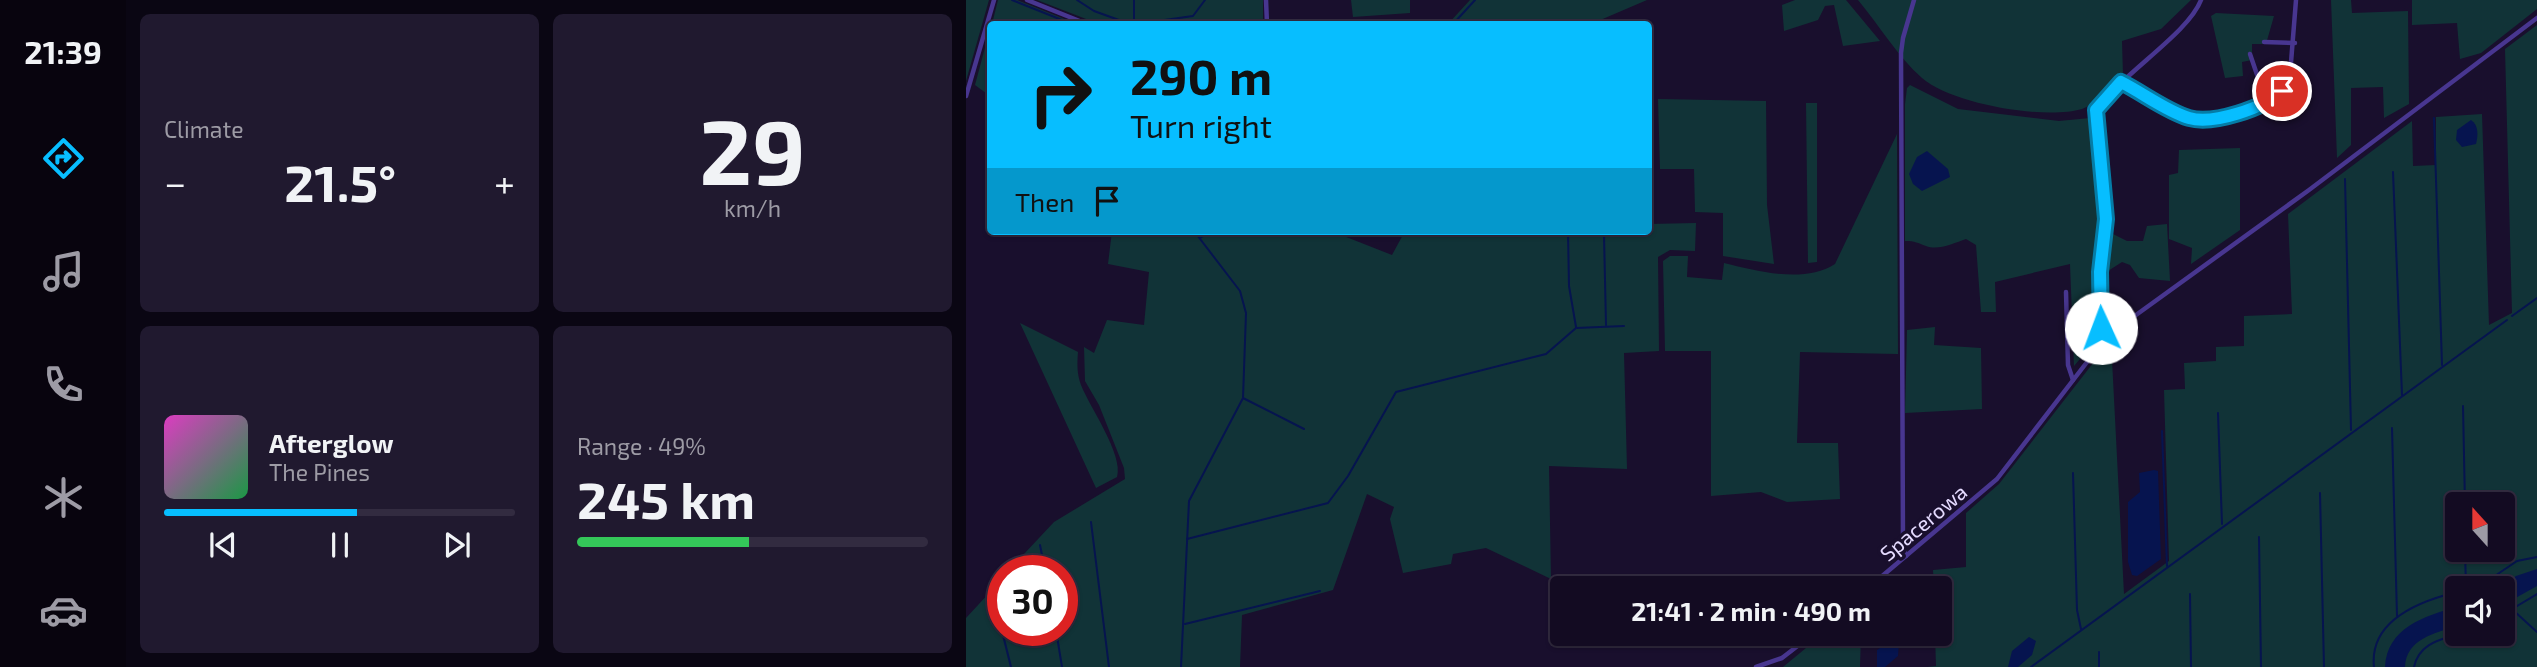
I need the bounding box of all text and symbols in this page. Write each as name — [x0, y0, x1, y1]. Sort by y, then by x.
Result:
text: 21:39 — [24, 32, 102, 70]
text: 290 m — [1130, 46, 1272, 105]
icon: right — [1015, 49, 1106, 140]
pin — [2252, 61, 2312, 121]
icon: arrive — [2263, 72, 2301, 110]
text: 29 — [699, 94, 806, 203]
text: Turn right — [1130, 106, 1272, 144]
text: Climate — [164, 115, 244, 143]
icon: directions — [39, 134, 88, 183]
text: 21.5° — [284, 150, 396, 212]
text: − — [164, 159, 186, 205]
text: + — [494, 159, 515, 205]
icon: arrive — [1088, 182, 1126, 220]
text: Then — [1015, 186, 1074, 217]
text: km/h — [724, 194, 781, 222]
icon: music — [39, 247, 88, 296]
position arrow — [2064, 291, 2138, 365]
icon: phone — [39, 360, 88, 409]
text: Afterglow — [269, 427, 394, 458]
text: Range · 49% — [577, 432, 706, 460]
text: The Pines — [269, 458, 370, 486]
text: 245 km — [577, 467, 755, 529]
icon: climate — [39, 473, 88, 522]
street label: Spacerowa — [1874, 478, 1972, 566]
north arrow — [2445, 492, 2515, 562]
map controls — [2445, 492, 2515, 646]
icon: previous — [204, 526, 242, 564]
icon: pause — [321, 526, 359, 564]
icon: next — [438, 526, 476, 564]
speed limit sign: 30 — [987, 555, 1078, 646]
button: sound — [2445, 576, 2515, 646]
icon: car — [39, 586, 88, 635]
text: 21:41 · 2 min · 490 m — [1631, 595, 1871, 626]

